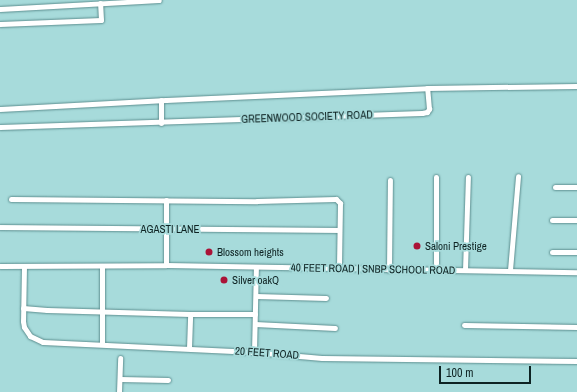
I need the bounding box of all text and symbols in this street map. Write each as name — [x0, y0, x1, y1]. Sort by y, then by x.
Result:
street label: GREENWOOD SOCIETY ROAD — [241, 108, 373, 126]
street label: AGASTI LANE — [140, 222, 200, 236]
place label: Saloni Prestige — [425, 239, 487, 253]
marker: Saloni Prestige — [412, 241, 422, 251]
place label: Blossom heights — [217, 245, 284, 259]
marker: Blossom heights — [204, 247, 214, 257]
street label: 40 FEET ROAD | SNBP SCHOOL ROAD — [290, 261, 456, 277]
place label: Silver oakQ — [232, 273, 279, 287]
marker: Silver oakQ — [219, 275, 229, 285]
street label: 20 FEET ROAD — [235, 344, 299, 362]
scale bar — [441, 358, 533, 384]
text: 100 m — [446, 365, 473, 381]

